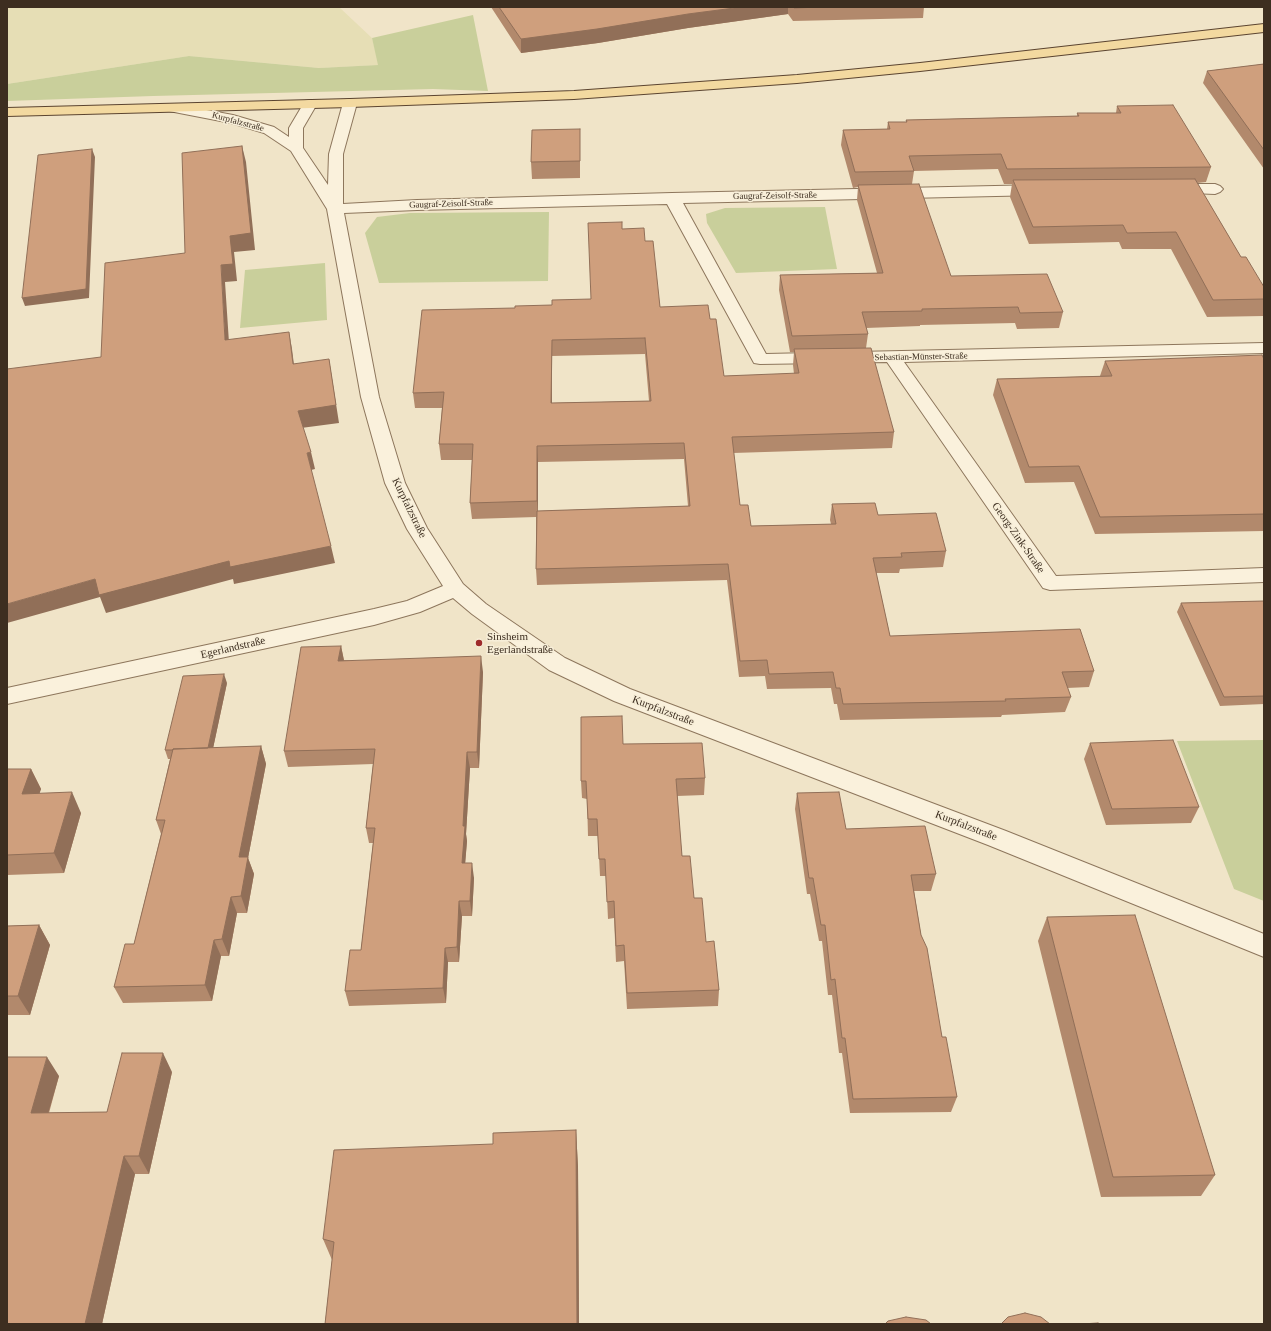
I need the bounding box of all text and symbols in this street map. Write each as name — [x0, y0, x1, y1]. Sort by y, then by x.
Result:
street label: Kurpfalzstraße — [211, 110, 265, 134]
street label: Gaugraf-Zeisolf-Straße — [733, 190, 817, 202]
street label: Gaugraf-Zeisolf-Straße — [409, 197, 493, 211]
street label: Sebastian-Münster-Straße — [874, 351, 968, 363]
street label: Kurpfalzstraße — [389, 476, 429, 540]
street label: Georg-Zink-Straße — [989, 500, 1047, 576]
place label: Sinsheim Egerlandstraße — [487, 630, 553, 656]
street label: Egerlandstraße — [199, 634, 267, 662]
marker: Sinsheim Egerlandstraße — [474, 638, 484, 648]
street label: Kurpfalzstraße — [630, 693, 696, 729]
street label: Kurpfalzstraße — [933, 808, 999, 844]

